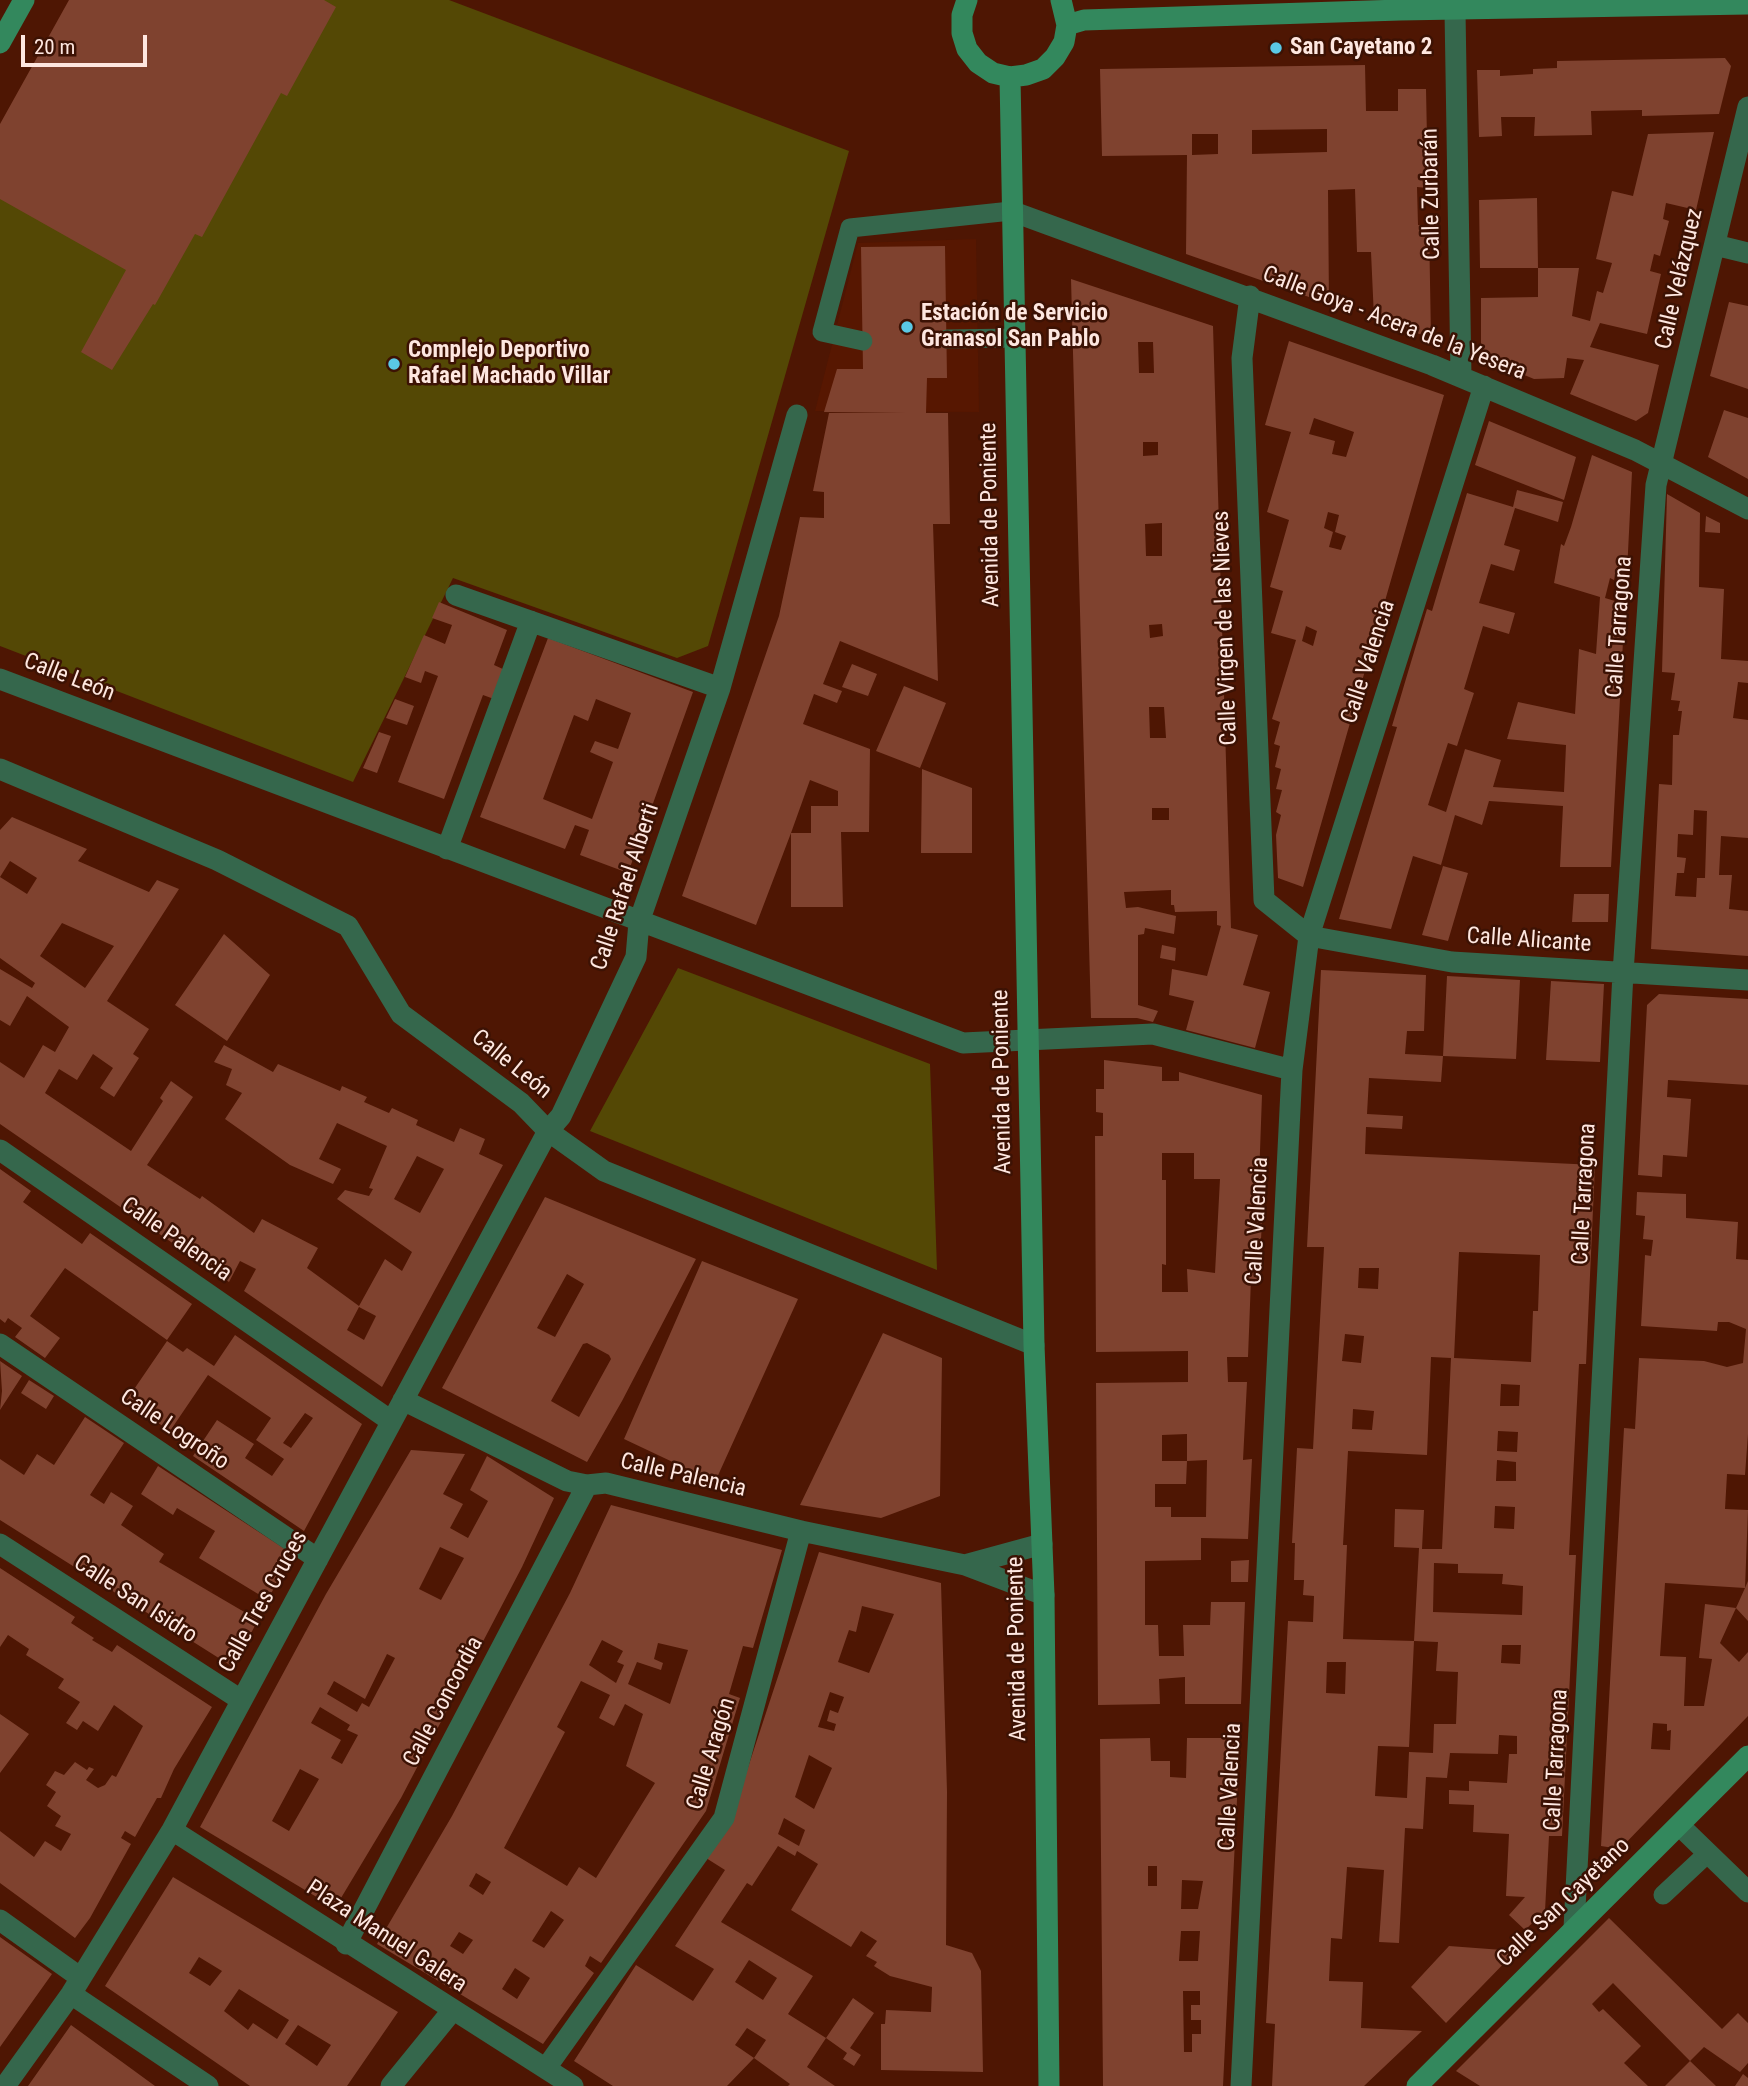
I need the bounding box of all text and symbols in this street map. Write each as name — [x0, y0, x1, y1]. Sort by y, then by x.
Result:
scale bar — [24, 21, 150, 65]
place label: San Cayetano 2 — [1290, 34, 1432, 62]
text: 20 m — [34, 35, 75, 59]
marker: San Cayetano 2 — [1268, 40, 1284, 56]
street label: Calle Zurbarán — [1417, 128, 1447, 260]
street label: Calle Velázquez — [1650, 206, 1710, 352]
street label: Calle Goya - Acera de la Yesera — [1258, 261, 1530, 387]
place label: Estación de Servicio Granasol San Pablo — [921, 300, 1108, 354]
marker: Estación de Servicio Granasol San Pablo — [899, 319, 915, 335]
place label: Complejo Deportivo Rafael Machado Villar — [408, 337, 610, 391]
marker: Complejo Deportivo Rafael Machado Villar — [386, 356, 402, 372]
street label: Avenida de Poniente — [976, 422, 1006, 608]
street label: Calle Virgen de las Nieves — [1208, 510, 1244, 746]
street label: Calle Tarragona — [1601, 555, 1639, 699]
street label: Calle Valencia — [1336, 597, 1402, 727]
street label: Calle León — [20, 648, 118, 708]
street label: Calle Rafael Alberti — [586, 800, 666, 974]
street label: Calle Alicante — [1466, 923, 1592, 959]
street label: Avenida de Poniente — [988, 989, 1018, 1175]
street label: Calle León — [465, 1024, 557, 1106]
street label: Calle Tarragona — [1568, 1122, 1602, 1266]
street label: Calle Valencia — [1241, 1156, 1275, 1286]
street label: Calle Palencia — [115, 1192, 237, 1288]
street label: Calle Logroño — [114, 1383, 234, 1477]
street label: Calle Palencia — [617, 1448, 749, 1504]
street label: Calle Tres Cruces — [214, 1526, 314, 1678]
street label: Calle San Isidro — [68, 1550, 202, 1650]
street label: Avenida de Poniente — [1003, 1556, 1033, 1742]
street label: Calle Concordia — [398, 1632, 490, 1772]
street label: Calle Tarragona — [1540, 1688, 1574, 1832]
street label: Calle Aragón — [682, 1695, 742, 1813]
street label: Calle Valencia — [1214, 1722, 1248, 1852]
street label: Calle San Cayetano — [1492, 1832, 1636, 1974]
street label: Plaza Manuel Galera — [301, 1875, 471, 1999]

